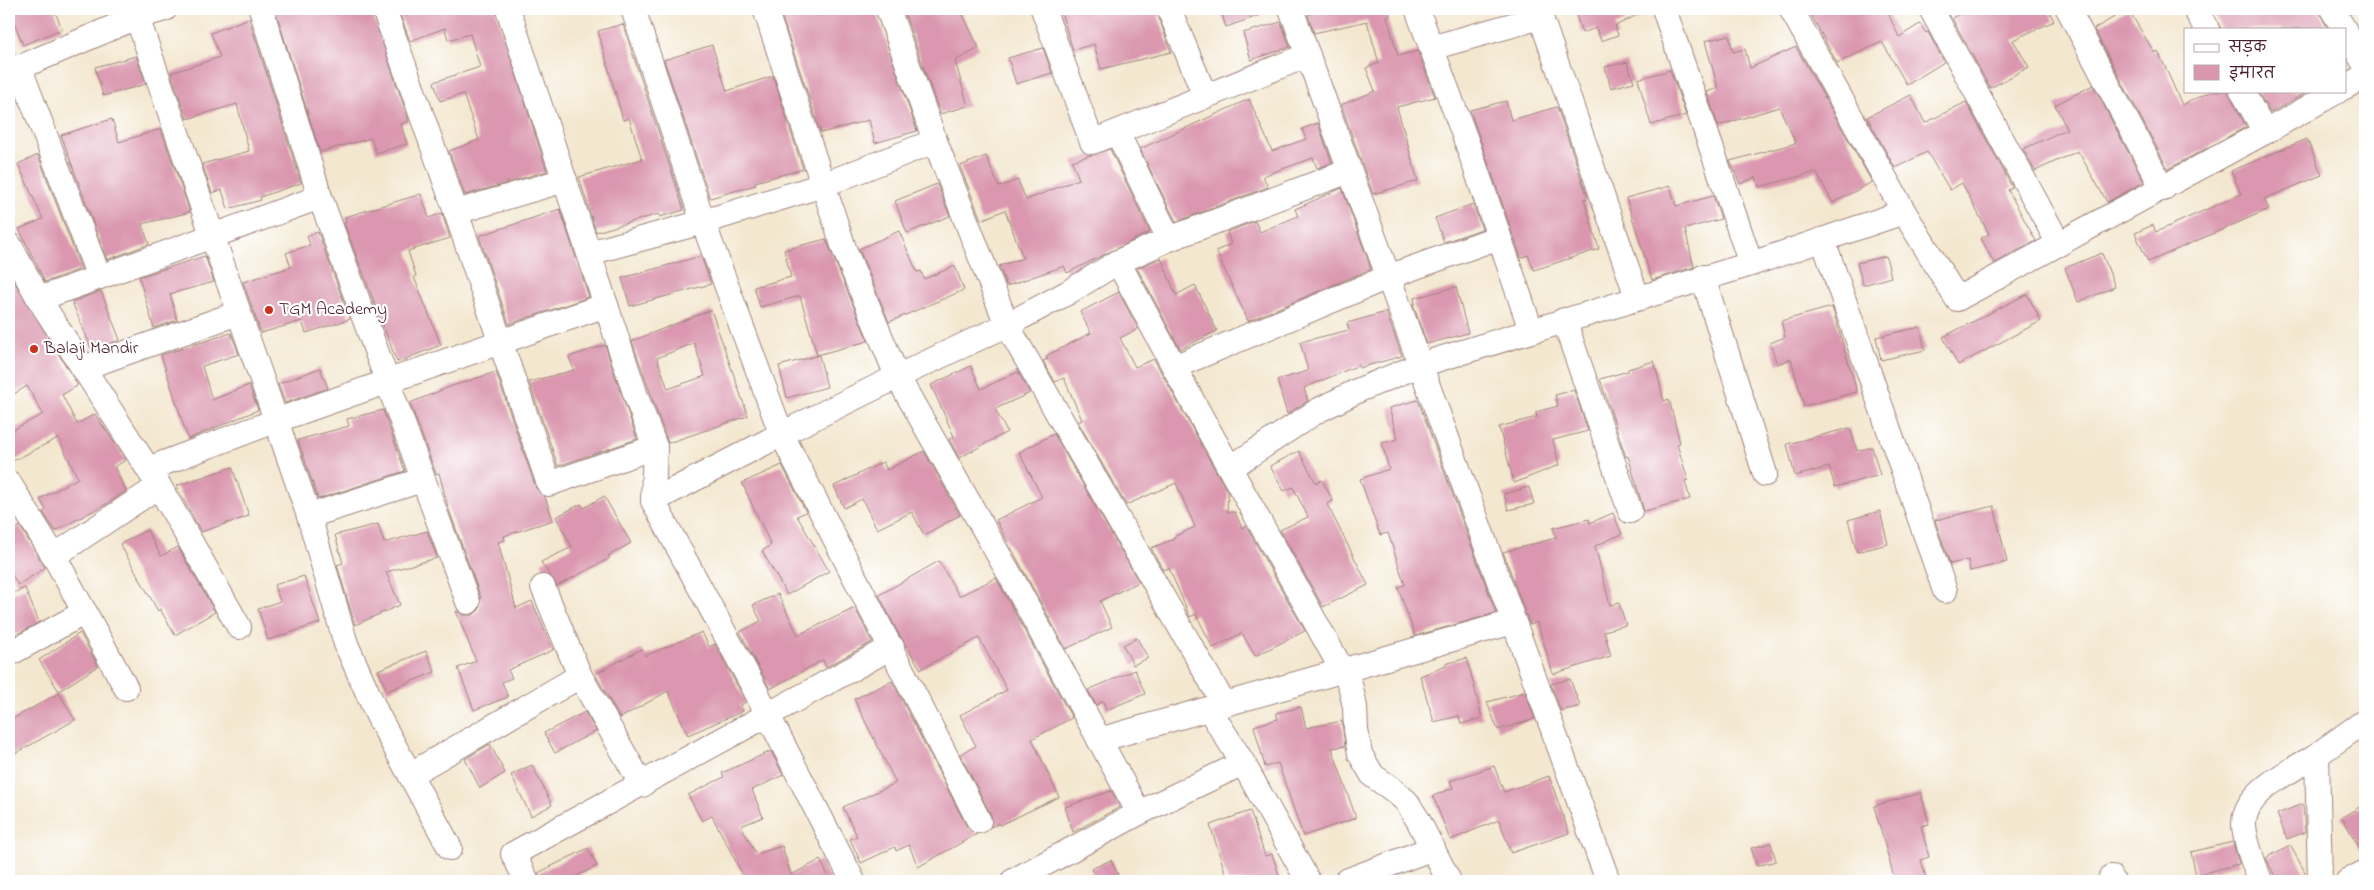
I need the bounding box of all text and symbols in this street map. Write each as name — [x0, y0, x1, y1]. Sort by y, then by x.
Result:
legend — [2184, 28, 2346, 92]
text: सड़क — [2228, 37, 2267, 59]
text: इमारत — [2229, 63, 2276, 85]
place label: TGM Academy — [279, 297, 387, 323]
marker: TGM Academy — [263, 304, 275, 316]
place label: Balaji Mandir — [43, 336, 139, 362]
marker: Balaji Mandir — [28, 343, 40, 355]

